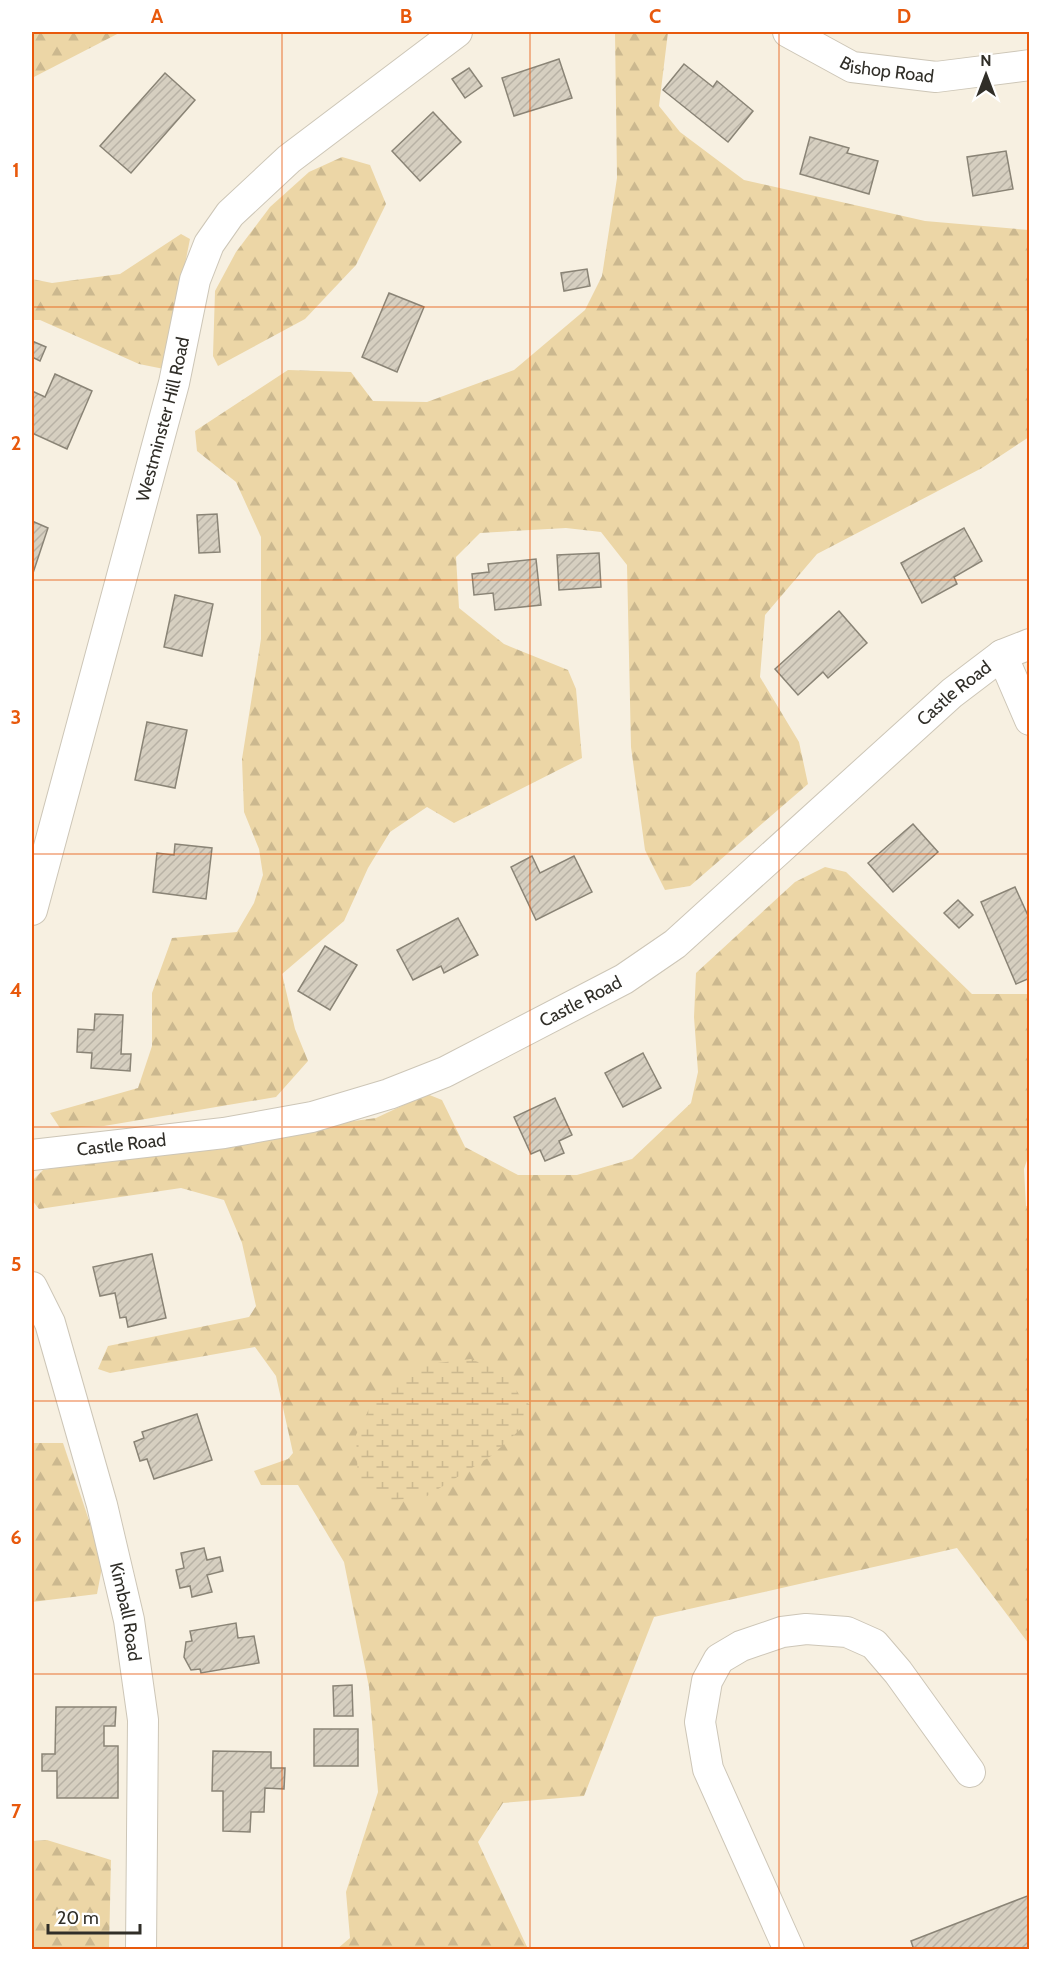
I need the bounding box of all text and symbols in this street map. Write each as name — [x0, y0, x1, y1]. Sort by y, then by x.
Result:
text: A — [151, 4, 164, 28]
text: B — [400, 4, 412, 28]
text: C — [649, 4, 661, 28]
text: D — [897, 4, 911, 28]
north arrow — [956, 45, 1016, 105]
street label: Bishop Road — [836, 51, 935, 88]
text: N — [980, 51, 992, 70]
text: 1 — [12, 158, 20, 182]
street label: Westminster Hill Road — [132, 335, 194, 504]
text: 2 — [11, 431, 21, 455]
street label: Castle Road — [912, 656, 996, 730]
text: 3 — [11, 705, 21, 729]
street label: Castle Road — [536, 971, 625, 1032]
text: 4 — [10, 978, 22, 1002]
street label: Castle Road — [76, 1129, 167, 1161]
text: 5 — [11, 1252, 21, 1276]
text: 6 — [10, 1525, 22, 1549]
street label: Kimball Road — [105, 1560, 146, 1663]
text: 7 — [11, 1799, 22, 1823]
scale bar — [48, 1897, 140, 1935]
text: 20 m — [57, 1907, 99, 1929]

